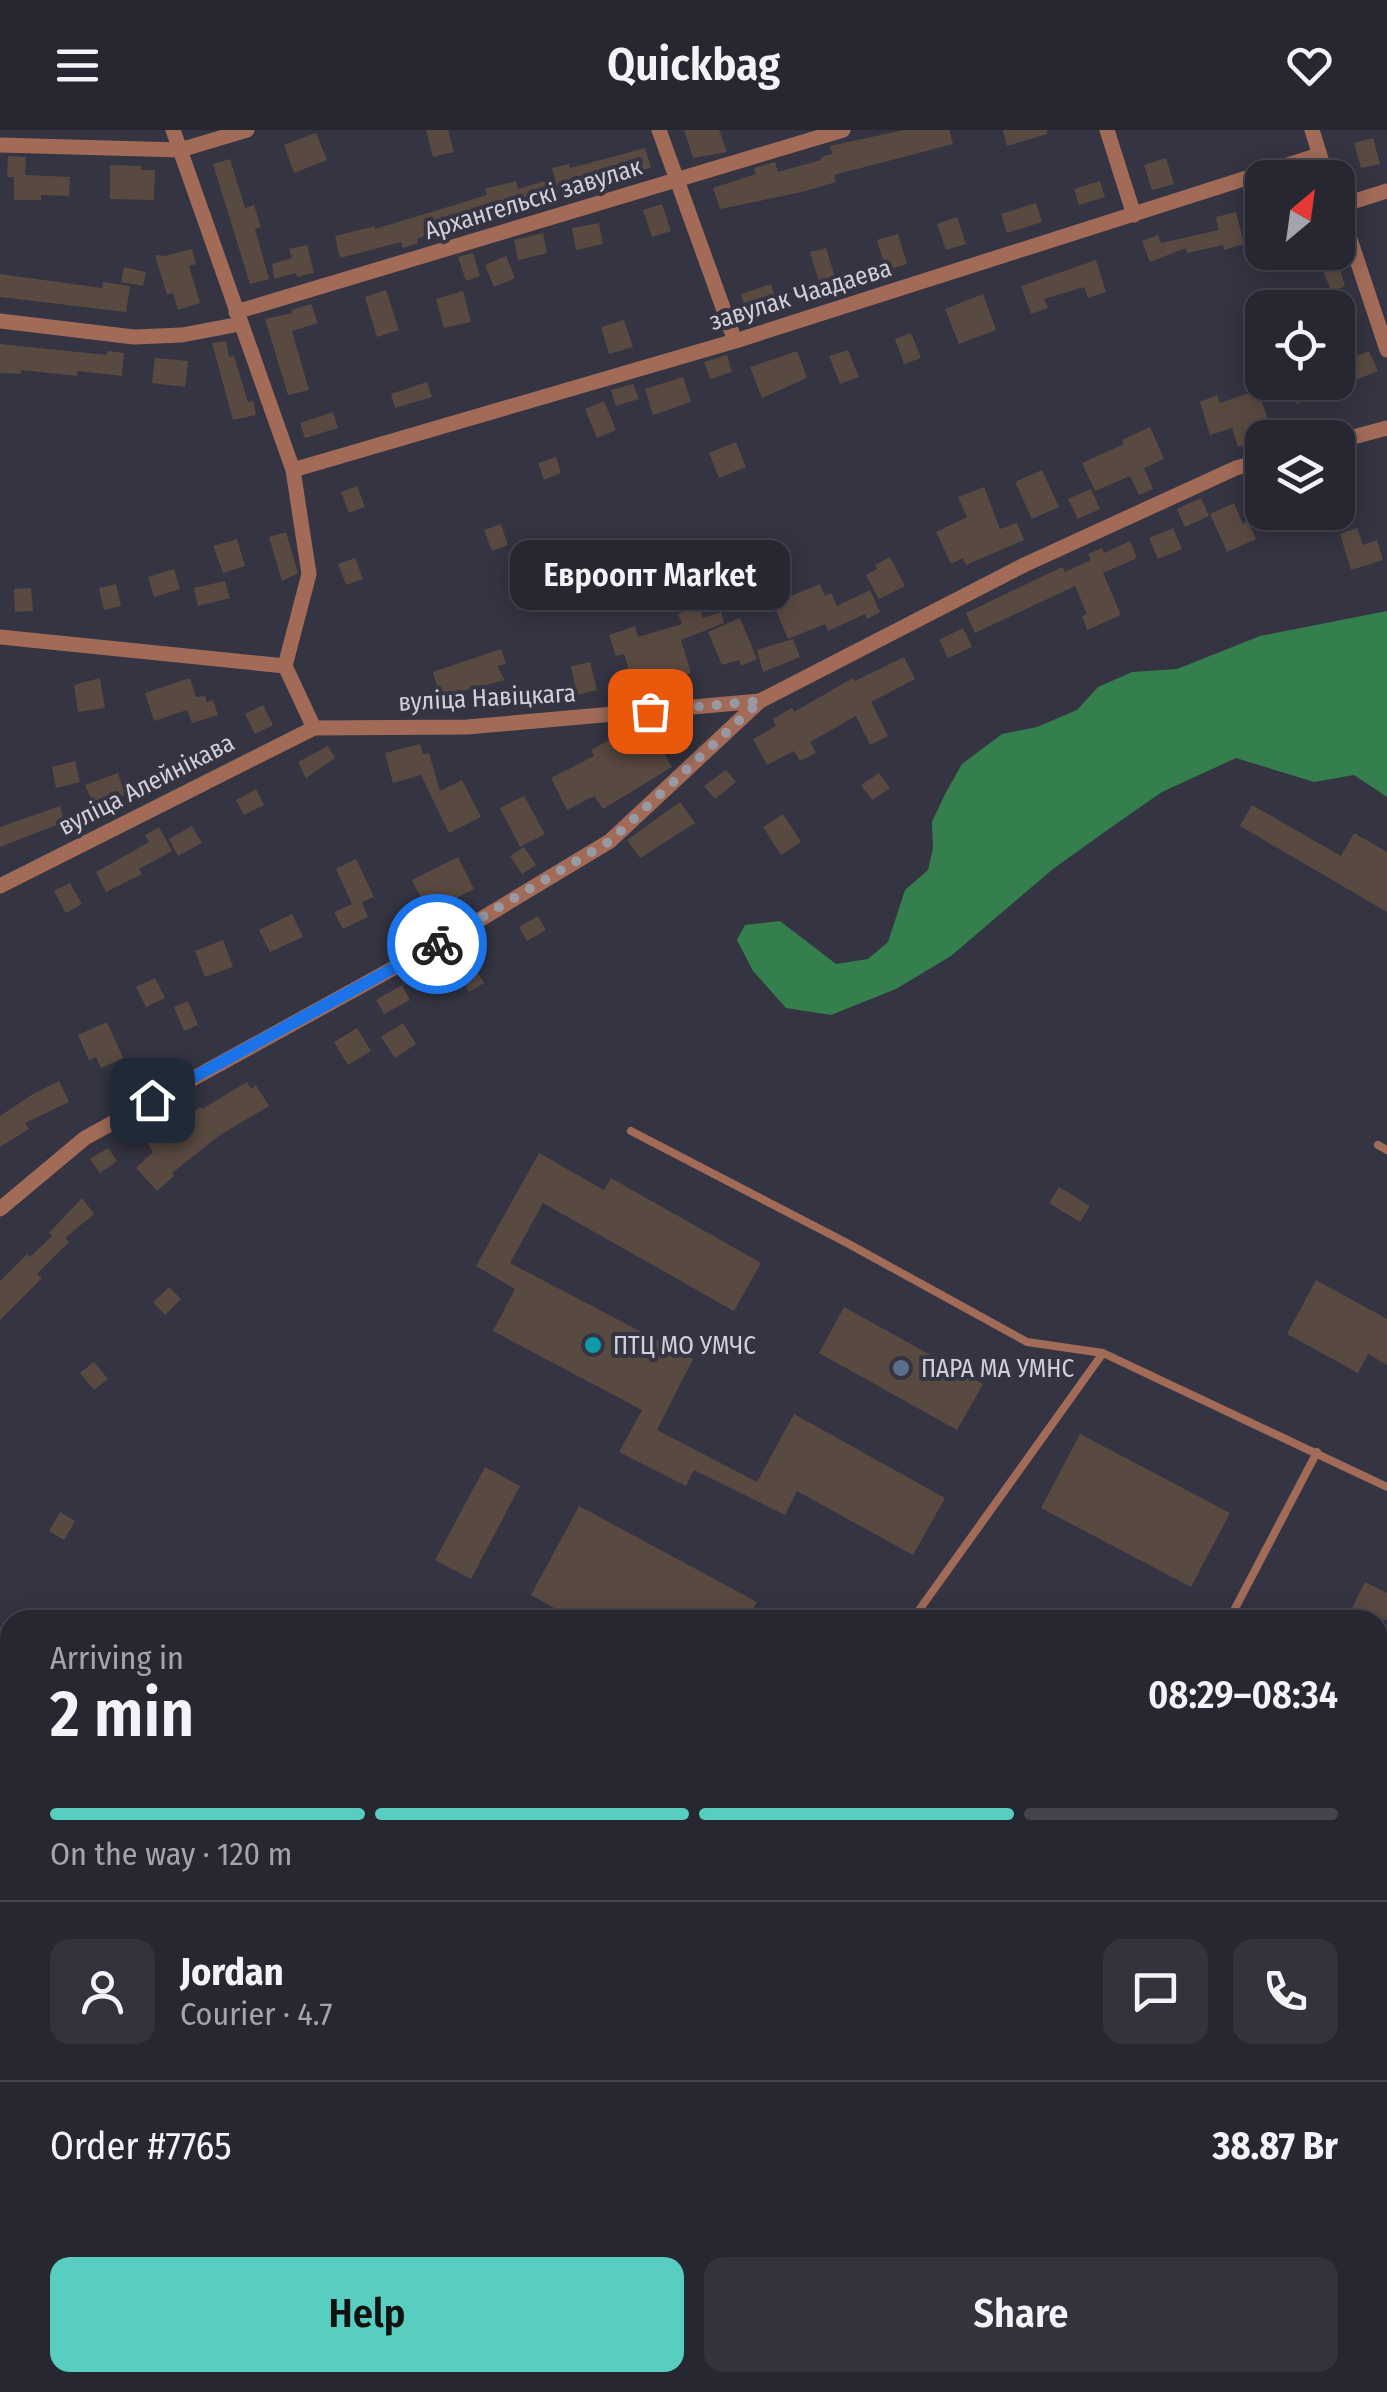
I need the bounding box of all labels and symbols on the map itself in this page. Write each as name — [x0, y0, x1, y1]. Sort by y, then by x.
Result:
street label: Архангельскі завулак — [421, 152, 646, 246]
north arrow — [1245, 160, 1355, 270]
street label: завулак Чаадаева — [706, 253, 895, 337]
callout: Евроопт Market — [510, 541, 790, 611]
pin — [608, 669, 693, 754]
street label: вуліца Навіцкага — [398, 678, 577, 718]
street label: вуліца Алейнікава — [54, 728, 239, 842]
courier — [387, 894, 487, 994]
pin — [110, 1058, 195, 1143]
place label: ПТЦ МО УМЧС — [613, 1331, 756, 1361]
marker: ПТЦ МО УМЧС — [582, 1334, 604, 1356]
place label: ПАРА МА УМНС — [921, 1354, 1075, 1384]
marker: ПАРА МА УМНС — [890, 1357, 912, 1379]

